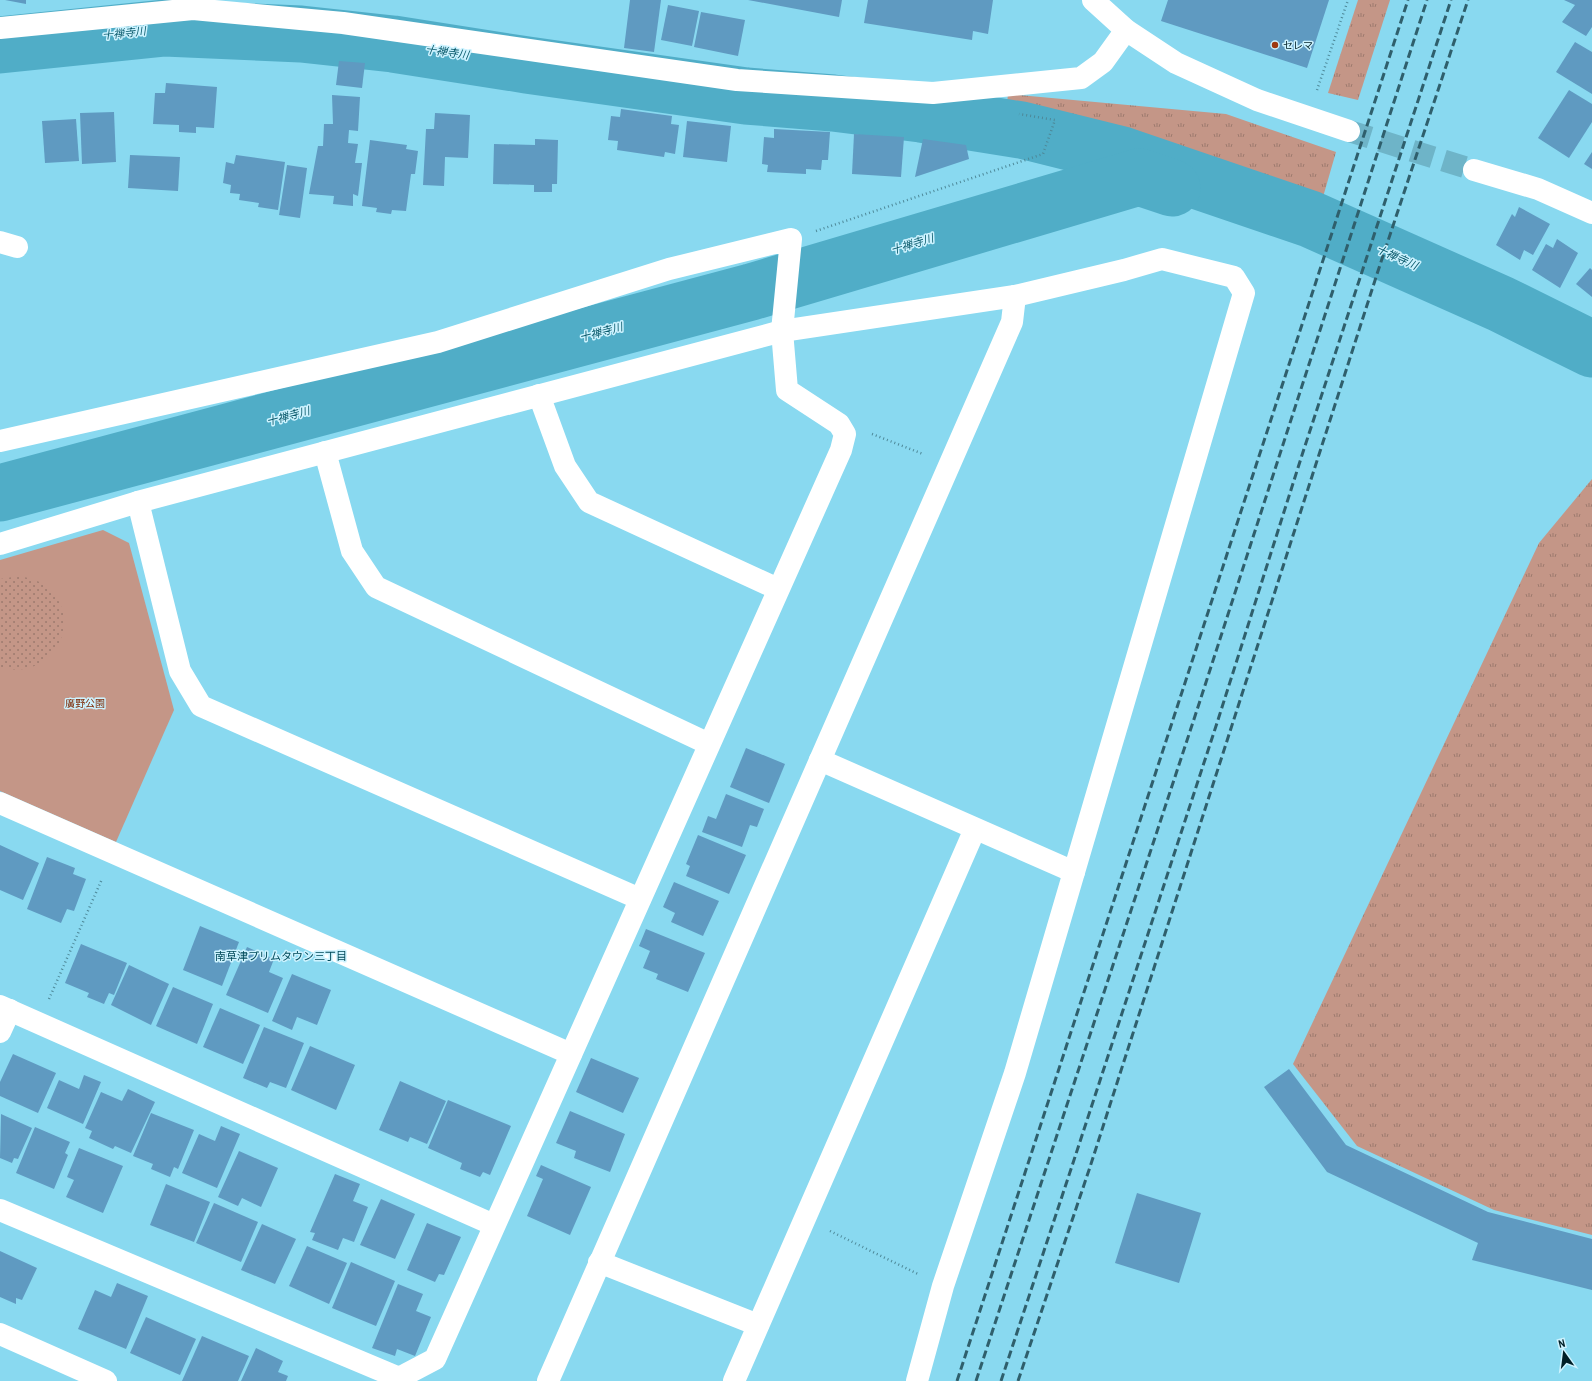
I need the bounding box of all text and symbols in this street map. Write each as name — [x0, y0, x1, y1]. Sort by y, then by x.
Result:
water label: 十禅寺川 — [101, 24, 148, 42]
place label: セレマ — [1283, 39, 1313, 52]
marker: セレマ — [1270, 40, 1280, 50]
water label: 十禅寺川 — [424, 42, 471, 62]
water label: 十禅寺川 — [889, 231, 936, 257]
water label: 十禅寺川 — [1374, 242, 1421, 273]
water label: 十禅寺川 — [578, 319, 625, 344]
water label: 十禅寺川 — [265, 403, 312, 428]
park label: 廣野公園 — [65, 697, 105, 710]
district label: 南草津プリムタウン三丁目 — [215, 949, 347, 963]
north arrow — [1544, 1333, 1584, 1373]
text: N — [1557, 1336, 1566, 1351]

